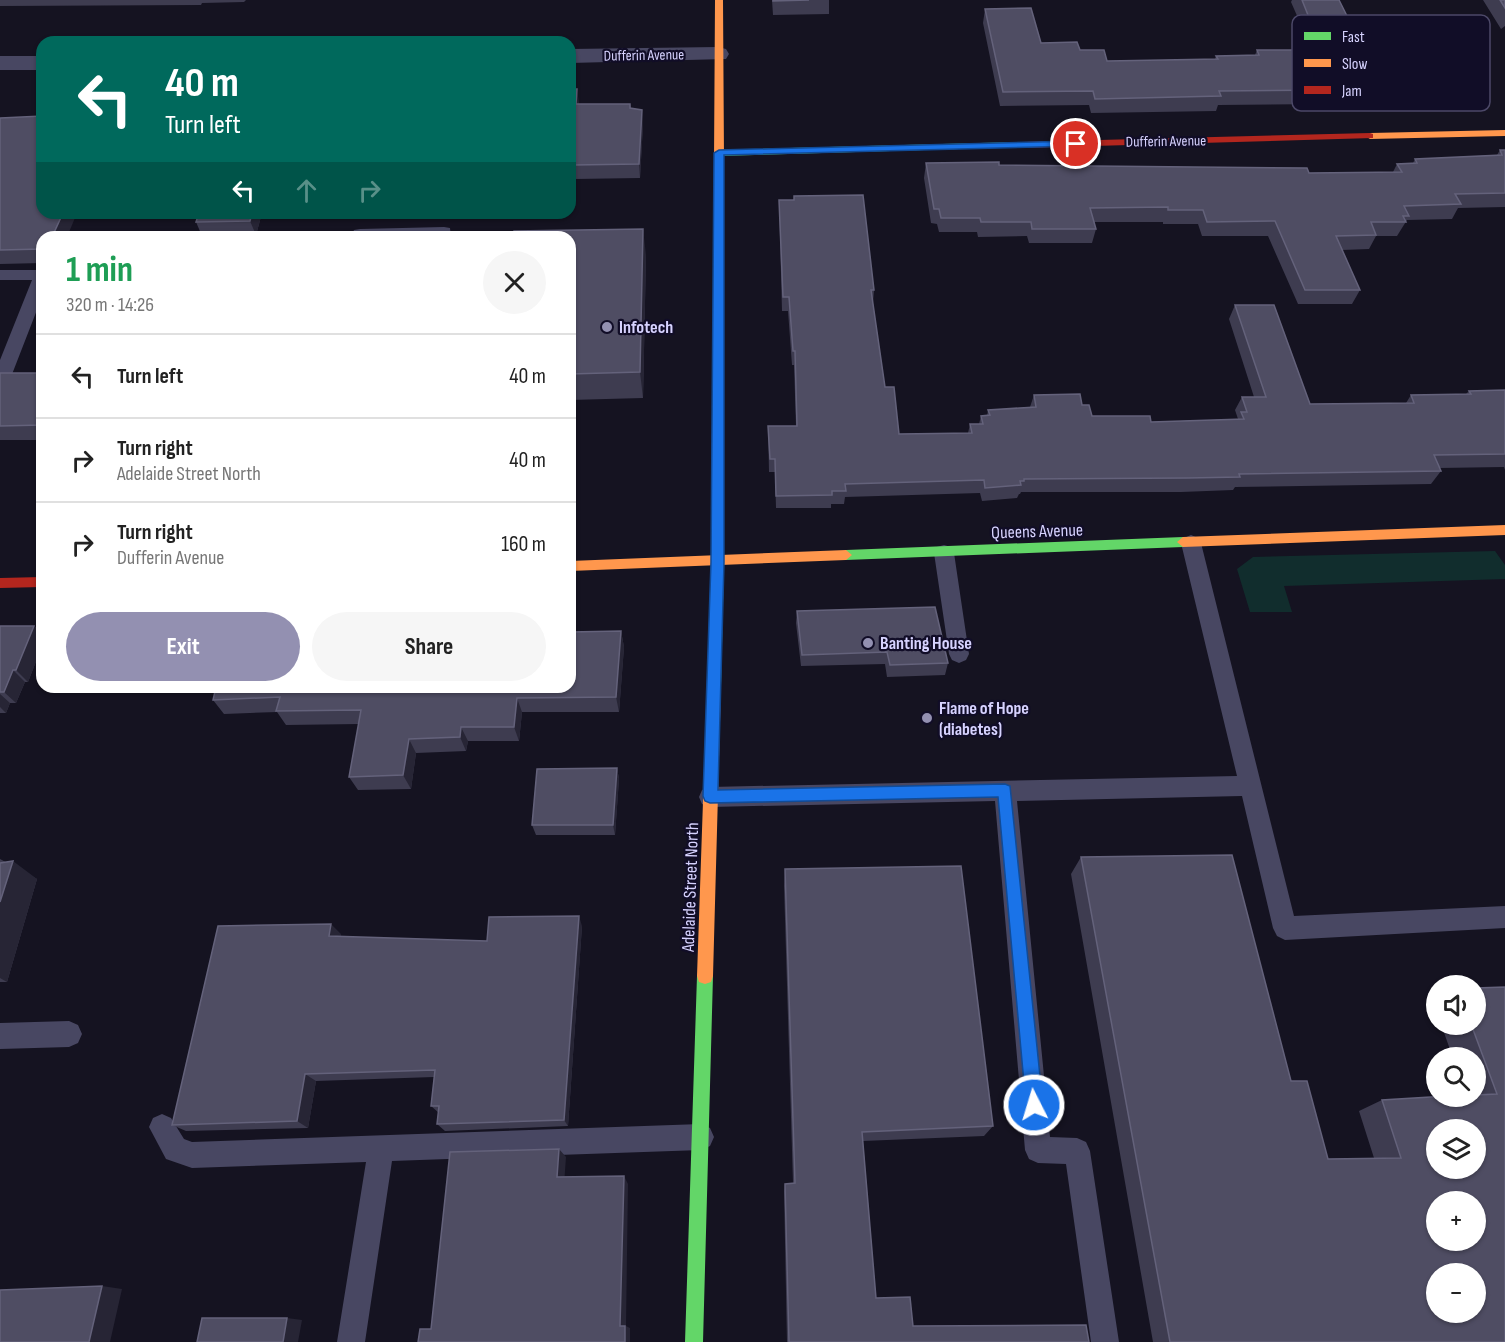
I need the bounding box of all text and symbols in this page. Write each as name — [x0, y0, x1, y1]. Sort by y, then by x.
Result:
legend — [1292, 15, 1490, 111]
text: Fast — [1342, 28, 1365, 47]
street label: Dufferin Avenue — [604, 45, 684, 66]
text: Slow — [1342, 55, 1367, 74]
text: 40 m — [165, 58, 239, 109]
icon: left — [66, 60, 144, 138]
text: Jam — [1341, 82, 1362, 101]
text: Turn left — [165, 109, 241, 141]
pin — [1050, 118, 1101, 169]
icon: arrive — [1059, 127, 1092, 160]
street label: Dufferin Avenue — [1126, 131, 1206, 152]
icon: left — [227, 174, 260, 207]
icon: ahead — [290, 174, 323, 207]
icon: right — [353, 174, 386, 207]
text: 1 min — [66, 249, 133, 292]
button: close — [483, 251, 546, 314]
text: 320 m · 14:26 — [66, 293, 154, 317]
place label: Infotech — [619, 317, 673, 338]
marker: Infotech — [600, 320, 614, 334]
icon: left — [66, 360, 99, 393]
text: Turn left — [117, 363, 183, 390]
text: 40 m — [509, 363, 546, 390]
text: Turn right — [117, 435, 193, 462]
icon: right — [66, 444, 99, 477]
text: 40 m — [509, 447, 546, 474]
text: Adelaide Street North — [117, 462, 261, 486]
text: Turn right — [117, 519, 193, 546]
street label: Queens Avenue — [991, 519, 1083, 544]
icon: right — [66, 528, 99, 561]
text: 160 m — [501, 531, 546, 558]
text: Dufferin Avenue — [117, 546, 224, 570]
button: Exit — [66, 612, 300, 681]
button: Share — [312, 612, 546, 681]
place label: Banting House — [880, 633, 972, 654]
marker: Banting House — [861, 636, 875, 650]
place label: Flame of Hope (diabetes) — [939, 698, 1029, 740]
marker: Flame of Hope (diabetes) — [920, 711, 934, 725]
street label: Adelaide Street North — [678, 822, 703, 953]
map controls — [1426, 975, 1486, 1323]
button: sound — [1426, 975, 1486, 1035]
button: search — [1426, 1047, 1486, 1107]
position arrow — [1002, 1073, 1066, 1137]
button: layers — [1426, 1119, 1486, 1179]
button: + — [1426, 1191, 1486, 1251]
button: − — [1426, 1263, 1486, 1323]

